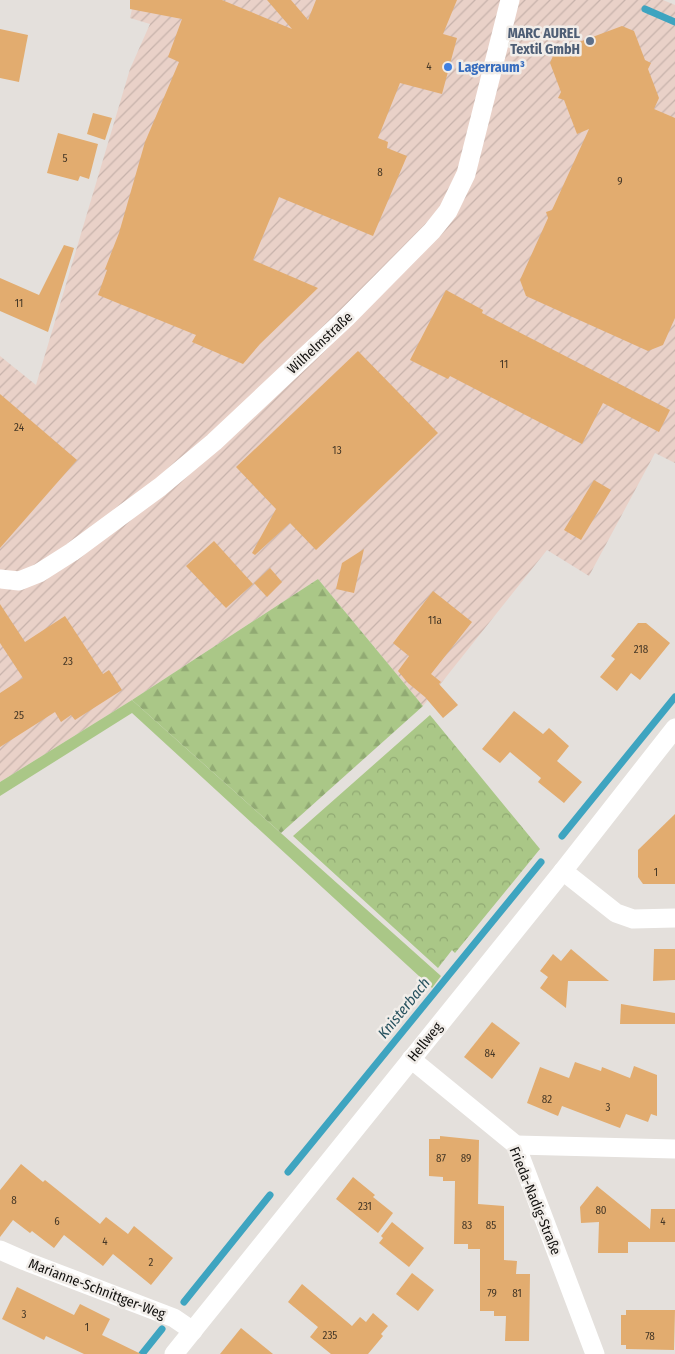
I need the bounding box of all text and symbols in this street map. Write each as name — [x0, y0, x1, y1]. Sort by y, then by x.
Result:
place label: MARC AUREL Textil GmbH — [508, 25, 580, 58]
marker: MARC AUREL Textil GmbH — [584, 35, 596, 47]
place label: Lagerraum³ — [458, 59, 525, 76]
house number: 4 — [426, 60, 432, 73]
marker: Lagerraum³ — [442, 61, 454, 73]
house number: 5 — [62, 152, 68, 165]
house number: 8 — [377, 166, 383, 179]
house number: 9 — [617, 175, 623, 188]
house number: 11 — [15, 297, 23, 310]
street label: Wilhelmstraße — [284, 309, 356, 377]
house number: 11 — [500, 358, 508, 371]
house number: 24 — [14, 421, 25, 434]
house number: 13 — [332, 444, 342, 457]
house number: 11a — [428, 614, 442, 627]
house number: 218 — [634, 643, 649, 656]
house number: 23 — [63, 655, 73, 668]
house number: 25 — [14, 709, 24, 722]
house number: 1 — [654, 866, 658, 879]
water label: Knisterbach — [374, 974, 434, 1042]
street label: Hellweg — [404, 1019, 446, 1065]
house number: 84 — [485, 1047, 496, 1060]
house number: 82 — [542, 1093, 552, 1106]
house number: 3 — [606, 1101, 611, 1114]
street label: Frieda-Nadig-Straße — [506, 1144, 564, 1258]
house number: 87 — [436, 1152, 446, 1165]
house number: 89 — [461, 1152, 471, 1165]
house number: 8 — [11, 1194, 17, 1207]
house number: 231 — [358, 1200, 372, 1213]
house number: 80 — [595, 1204, 607, 1217]
house number: 6 — [54, 1215, 60, 1228]
house number: 4 — [660, 1215, 666, 1228]
house number: 83 — [462, 1219, 472, 1232]
house number: 85 — [486, 1219, 496, 1232]
house number: 4 — [102, 1235, 108, 1248]
street label: Marianne-Schnittger-Weg — [26, 1255, 168, 1323]
house number: 2 — [149, 1256, 154, 1269]
house number: 79 — [487, 1287, 497, 1300]
house number: 81 — [512, 1287, 522, 1300]
house number: 3 — [22, 1308, 27, 1321]
house number: 1 — [85, 1321, 89, 1334]
house number: 235 — [323, 1329, 337, 1342]
house number: 78 — [645, 1330, 655, 1343]

